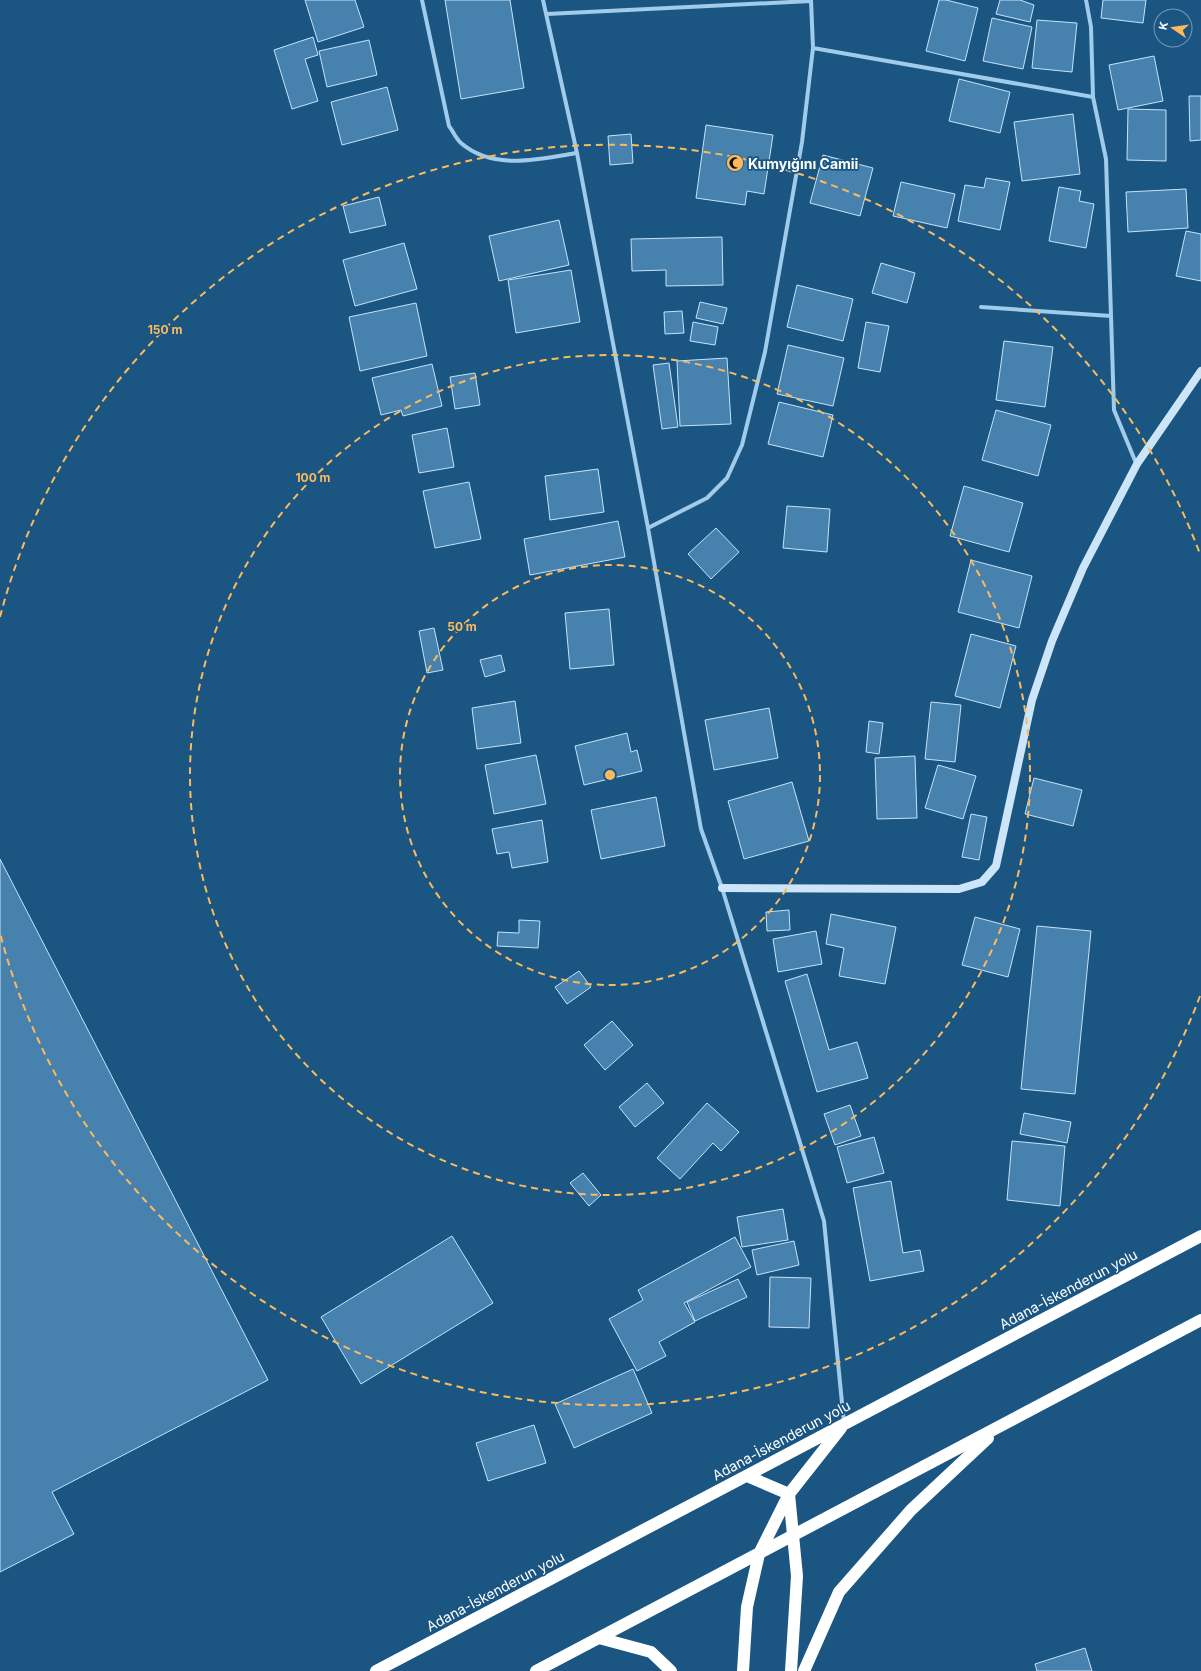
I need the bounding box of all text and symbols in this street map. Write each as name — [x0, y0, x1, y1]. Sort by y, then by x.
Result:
north arrow — [1153, 8, 1193, 48]
text: K — [1156, 20, 1171, 31]
mosque icon: Kumyığını Camii — [725, 153, 745, 173]
place label: Kumyığını Camii — [748, 155, 859, 172]
text: 150 m — [148, 322, 182, 337]
text: 100 m — [295, 470, 331, 485]
text: 50 m — [447, 619, 477, 634]
centre of rings — [603, 768, 617, 782]
street label: Adana-İskenderun yolu — [996, 1245, 1140, 1333]
street label: Adana-İskenderun yolu — [709, 1396, 853, 1484]
street label: Adana-İskenderun yolu — [423, 1547, 567, 1635]

